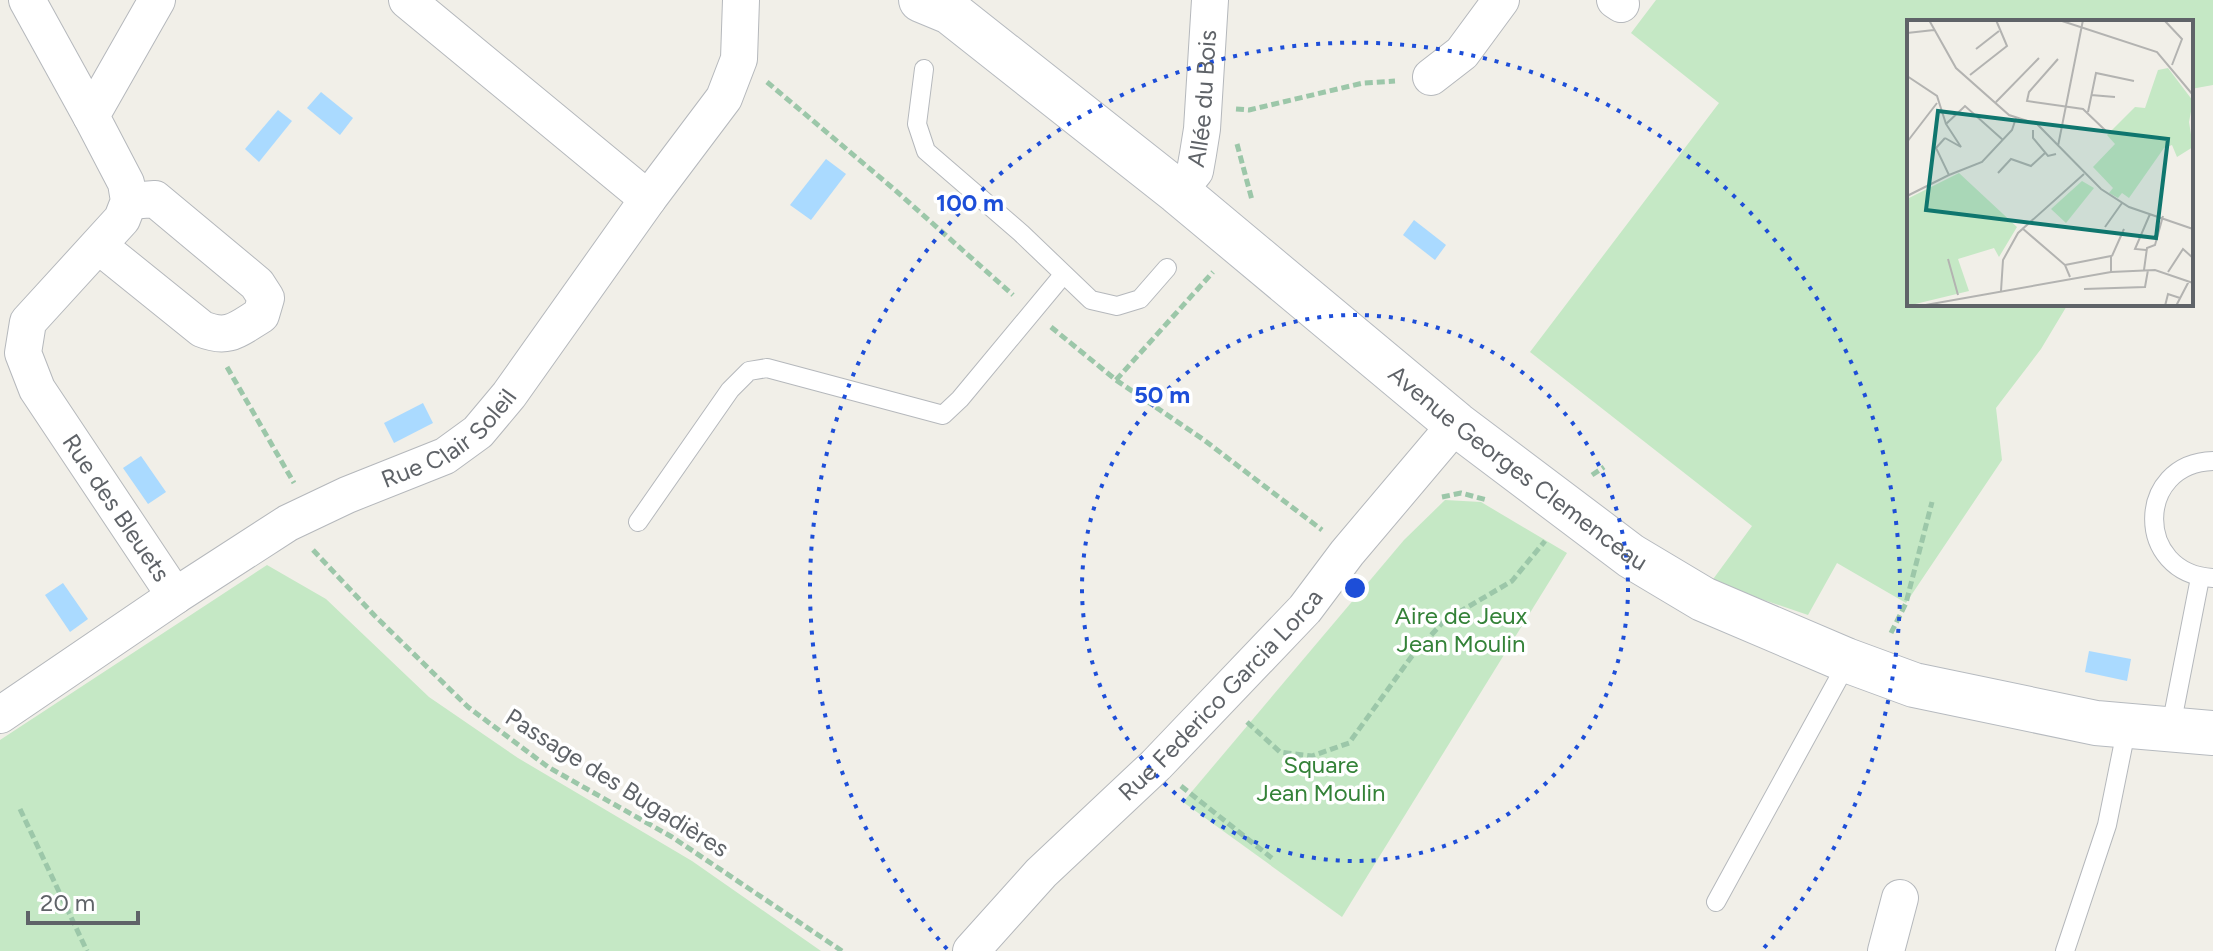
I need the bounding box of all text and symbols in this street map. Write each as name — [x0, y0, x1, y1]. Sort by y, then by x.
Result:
inset map — [1907, 20, 2193, 306]
street label: Allée du Bois — [1181, 29, 1222, 169]
text: 100 m — [936, 188, 1004, 217]
street label: Avenue Georges Clemenceau — [1383, 359, 1653, 576]
text: 50 m — [1134, 380, 1190, 409]
street label: Rue Clair Soleil — [377, 383, 522, 494]
street label: Rue des Bleuets — [56, 429, 176, 587]
centre of rings — [1341, 574, 1369, 602]
street label: Rue Federico Garcia Lorca — [1112, 583, 1329, 807]
park label: Aire de Jeux Jean Moulin — [1395, 601, 1528, 658]
street label: Passage des Bugadières — [500, 702, 734, 863]
park label: Square Jean Moulin — [1257, 750, 1385, 807]
scale bar — [28, 875, 138, 925]
text: 20 m — [40, 888, 95, 917]

